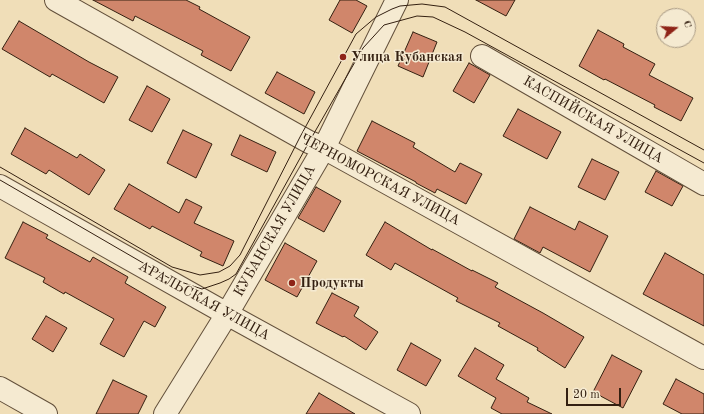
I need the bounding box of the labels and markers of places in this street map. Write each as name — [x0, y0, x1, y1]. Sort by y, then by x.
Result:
place label: Улица Кубанская — [351, 49, 463, 65]
marker: Улица Кубанская — [338, 52, 348, 62]
place label: Продукты — [300, 275, 364, 291]
marker: Продукты — [287, 278, 297, 288]

